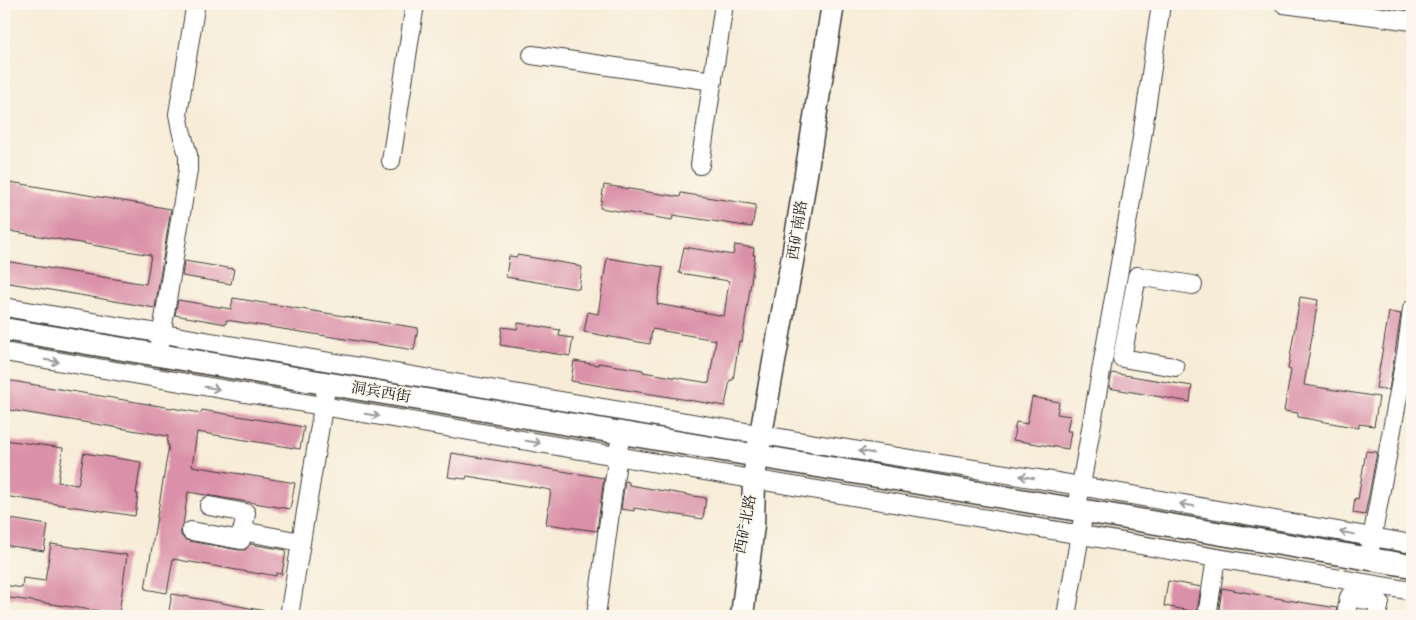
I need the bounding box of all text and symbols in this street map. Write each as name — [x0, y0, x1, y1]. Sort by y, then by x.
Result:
street label: 西矿南路 — [783, 199, 812, 261]
one-way arrow — [43, 356, 59, 366]
street label: 洞宾西街 — [350, 378, 412, 407]
one-way arrow — [204, 383, 220, 393]
one-way arrow — [364, 410, 380, 420]
one-way arrow — [524, 437, 540, 447]
one-way arrow — [859, 446, 875, 456]
one-way arrow — [1019, 472, 1035, 482]
street label: 西矿北路 — [730, 493, 761, 555]
one-way arrow — [1179, 499, 1195, 509]
one-way arrow — [1339, 527, 1355, 537]

